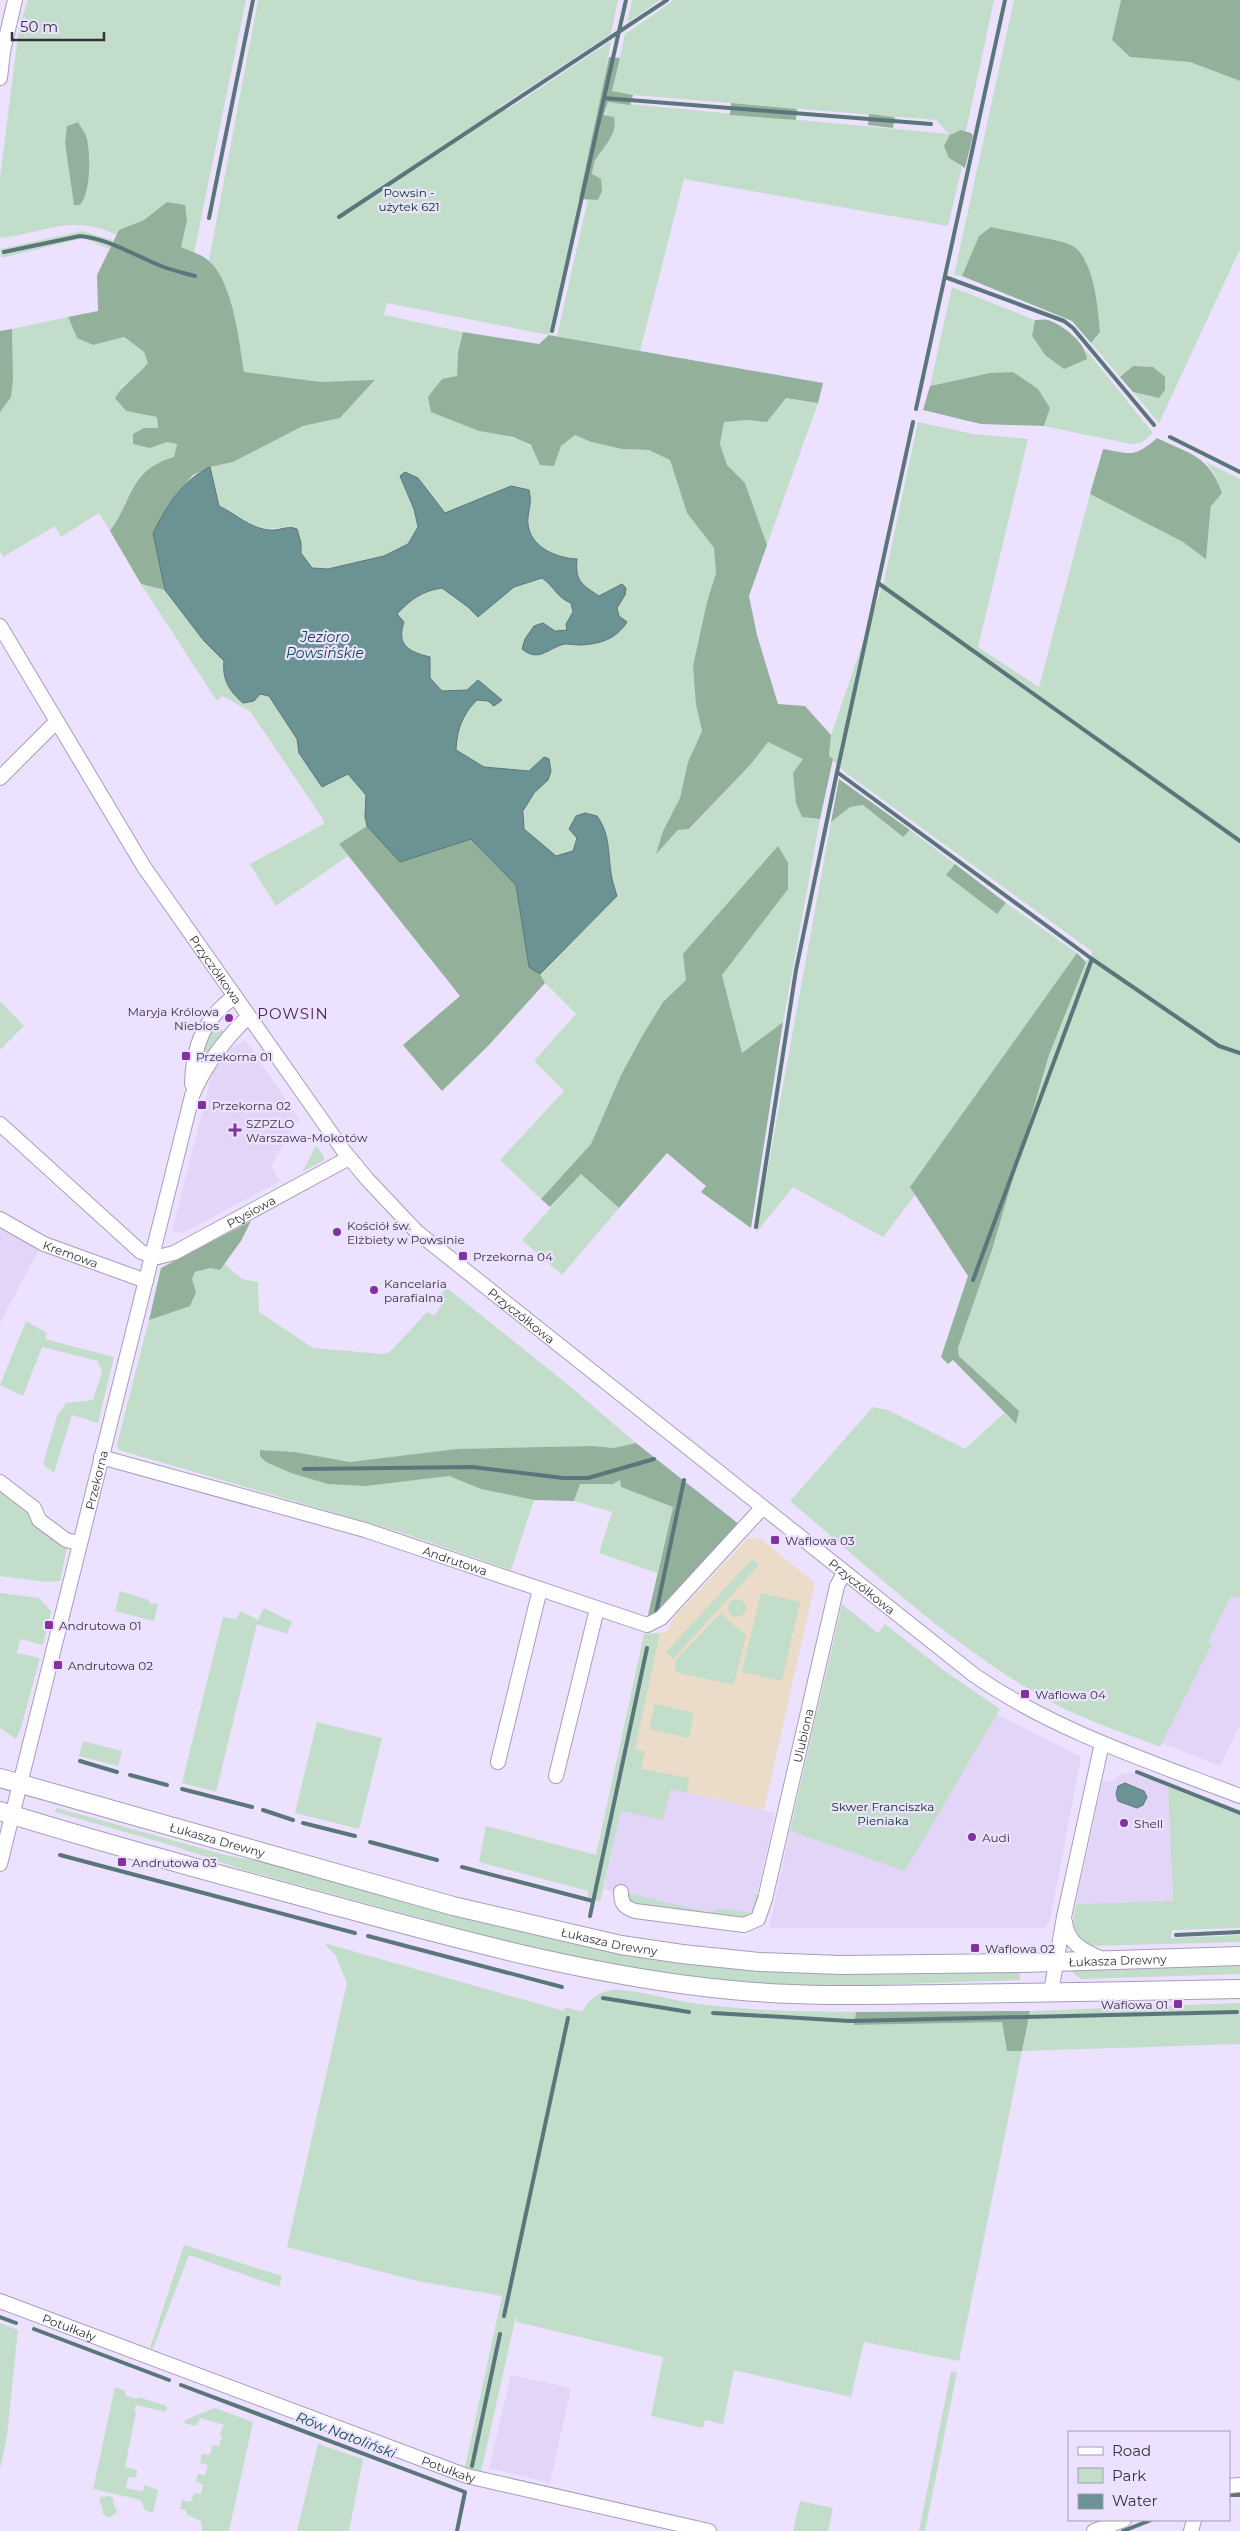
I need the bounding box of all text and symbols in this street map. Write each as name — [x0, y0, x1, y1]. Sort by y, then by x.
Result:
scale bar — [12, 10, 105, 42]
text: 50 m — [20, 17, 58, 36]
park label: Powsin - użytek 621 — [378, 185, 440, 214]
water label: Jezioro Powsińskie — [286, 628, 364, 662]
street label: Przyczółkowa — [187, 932, 245, 1007]
place label: Maryja Królowa Niebios — [127, 1004, 219, 1033]
district label: POWSIN — [257, 1004, 329, 1023]
marker: Maryja Królowa Niebios — [223, 1012, 235, 1024]
place label: Przekorna 01 — [196, 1049, 272, 1064]
marker: Przekorna 01 — [180, 1050, 192, 1062]
place label: Przekorna 02 — [212, 1098, 291, 1113]
marker: Przekorna 02 — [196, 1099, 208, 1111]
place label: SZPZLO Warszawa-Mokotów — [246, 1116, 368, 1145]
marker: SZPZLO Warszawa-Mokotów — [228, 1123, 242, 1137]
street label: Ptysiowa — [224, 1192, 278, 1231]
place label: Kościół św. Elżbiety w Powsinie — [347, 1218, 465, 1247]
marker: Kościół św. Elżbiety w Powsinie — [331, 1226, 343, 1238]
street label: Kremowa — [41, 1237, 100, 1271]
place label: Przekorna 04 — [473, 1249, 553, 1264]
marker: Przekorna 04 — [457, 1250, 469, 1262]
place label: Kancelaria parafialna — [384, 1276, 447, 1305]
marker: Kancelaria parafialna — [368, 1284, 380, 1296]
street label: Przyczółkowa — [485, 1284, 558, 1346]
street label: Przekorna — [81, 1448, 111, 1511]
place label: Waflowa 03 — [785, 1533, 855, 1548]
marker: Waflowa 03 — [769, 1534, 781, 1546]
street label: Andrutowa — [421, 1543, 489, 1578]
street label: Przyczółkowa — [826, 1555, 898, 1617]
place label: Andrutowa 01 — [59, 1618, 142, 1633]
marker: Andrutowa 01 — [43, 1619, 55, 1631]
place label: Andrutowa 02 — [68, 1658, 153, 1673]
marker: Andrutowa 02 — [52, 1659, 64, 1671]
place label: Waflowa 04 — [1035, 1687, 1106, 1702]
marker: Waflowa 04 — [1019, 1688, 1031, 1700]
street label: Ulubiona — [789, 1707, 816, 1764]
park label: Skwer Franciszka Pieniaka — [832, 1799, 934, 1828]
place label: Shell — [1134, 1816, 1163, 1831]
marker: Shell — [1118, 1817, 1130, 1829]
street label: Łukasza Drewny — [168, 1819, 267, 1860]
place label: Audi — [982, 1830, 1010, 1845]
marker: Audi — [966, 1831, 978, 1843]
place label: Andrutowa 03 — [132, 1855, 217, 1870]
marker: Andrutowa 03 — [116, 1856, 128, 1868]
street label: Łukasza Drewny — [560, 1924, 659, 1958]
place label: Waflowa 02 — [985, 1941, 1055, 1956]
marker: Waflowa 02 — [969, 1942, 981, 1954]
street label: Łukasza Drewny — [1068, 1951, 1167, 1969]
place label: Waflowa 01 — [1101, 1997, 1168, 2012]
marker: Waflowa 01 — [1172, 1998, 1184, 2010]
street label: Potułkały — [40, 2310, 99, 2344]
water label: Rów Natoliński — [293, 2408, 399, 2462]
legend — [1068, 2431, 1230, 2521]
text: Road — [1112, 2441, 1151, 2460]
street label: Potułkały — [420, 2452, 477, 2485]
text: Park — [1112, 2466, 1146, 2485]
text: Water — [1112, 2491, 1158, 2510]

